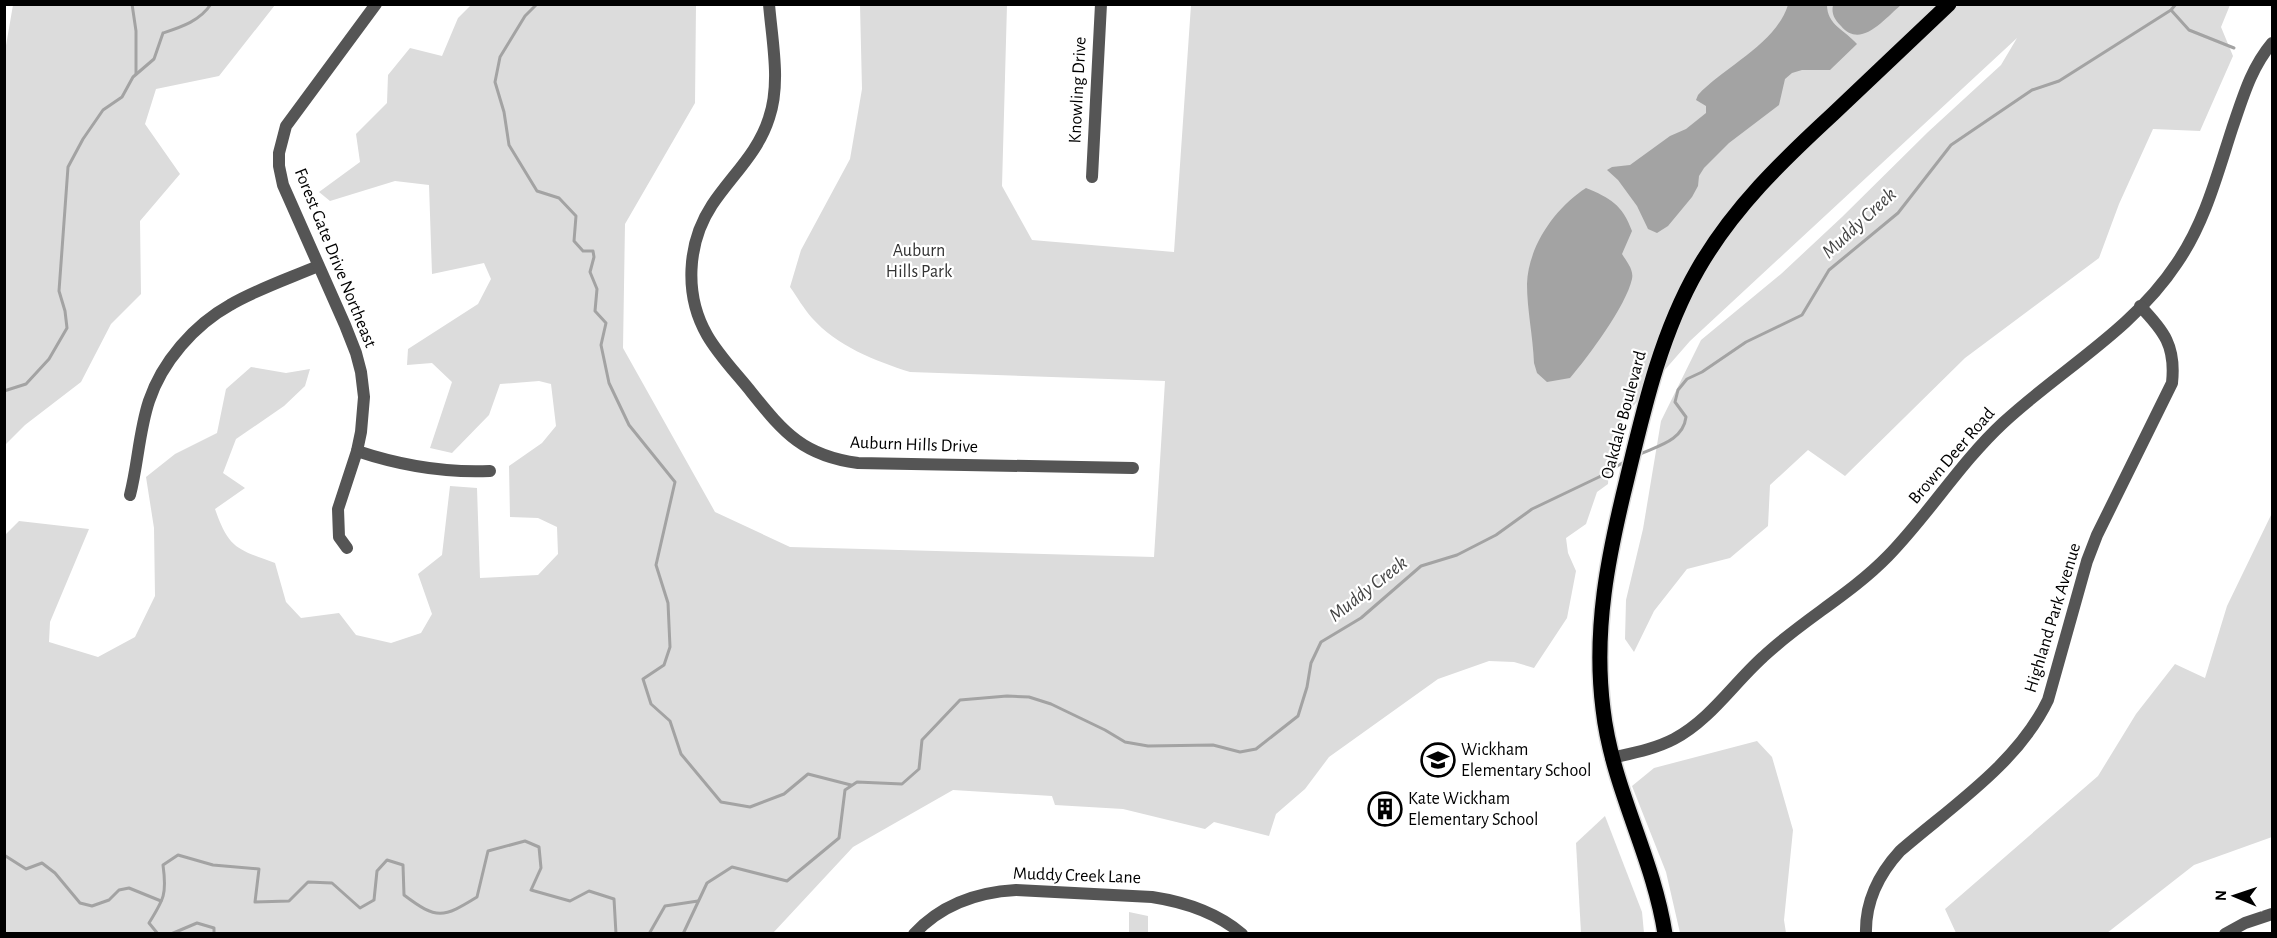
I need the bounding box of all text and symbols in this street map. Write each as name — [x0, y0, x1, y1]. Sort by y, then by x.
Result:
street label: Knowling Drive — [1066, 36, 1090, 144]
street label: Forest Gate Drive Northeast — [291, 166, 379, 351]
water label: Muddy Creek — [1818, 184, 1900, 262]
park label: Auburn Hills Park — [886, 242, 953, 281]
street label: Oakdale Boulevard — [1598, 349, 1650, 481]
street label: Brown Deer Road — [1905, 404, 1999, 508]
street label: Auburn Hills Drive — [850, 434, 978, 456]
street label: Highland Park Avenue — [2022, 541, 2084, 695]
water label: Muddy Creek — [1325, 552, 1411, 626]
place label: Wickham Elementary School — [1461, 741, 1592, 780]
school or university icon: Wickham Elementary School — [1420, 742, 1456, 778]
place label: Kate Wickham Elementary School — [1408, 790, 1539, 829]
building icon: Kate Wickham Elementary School — [1367, 791, 1403, 827]
street label: Muddy Creek Lane — [1013, 865, 1141, 887]
north arrow — [2205, 866, 2265, 926]
text: N — [2213, 890, 2229, 901]

